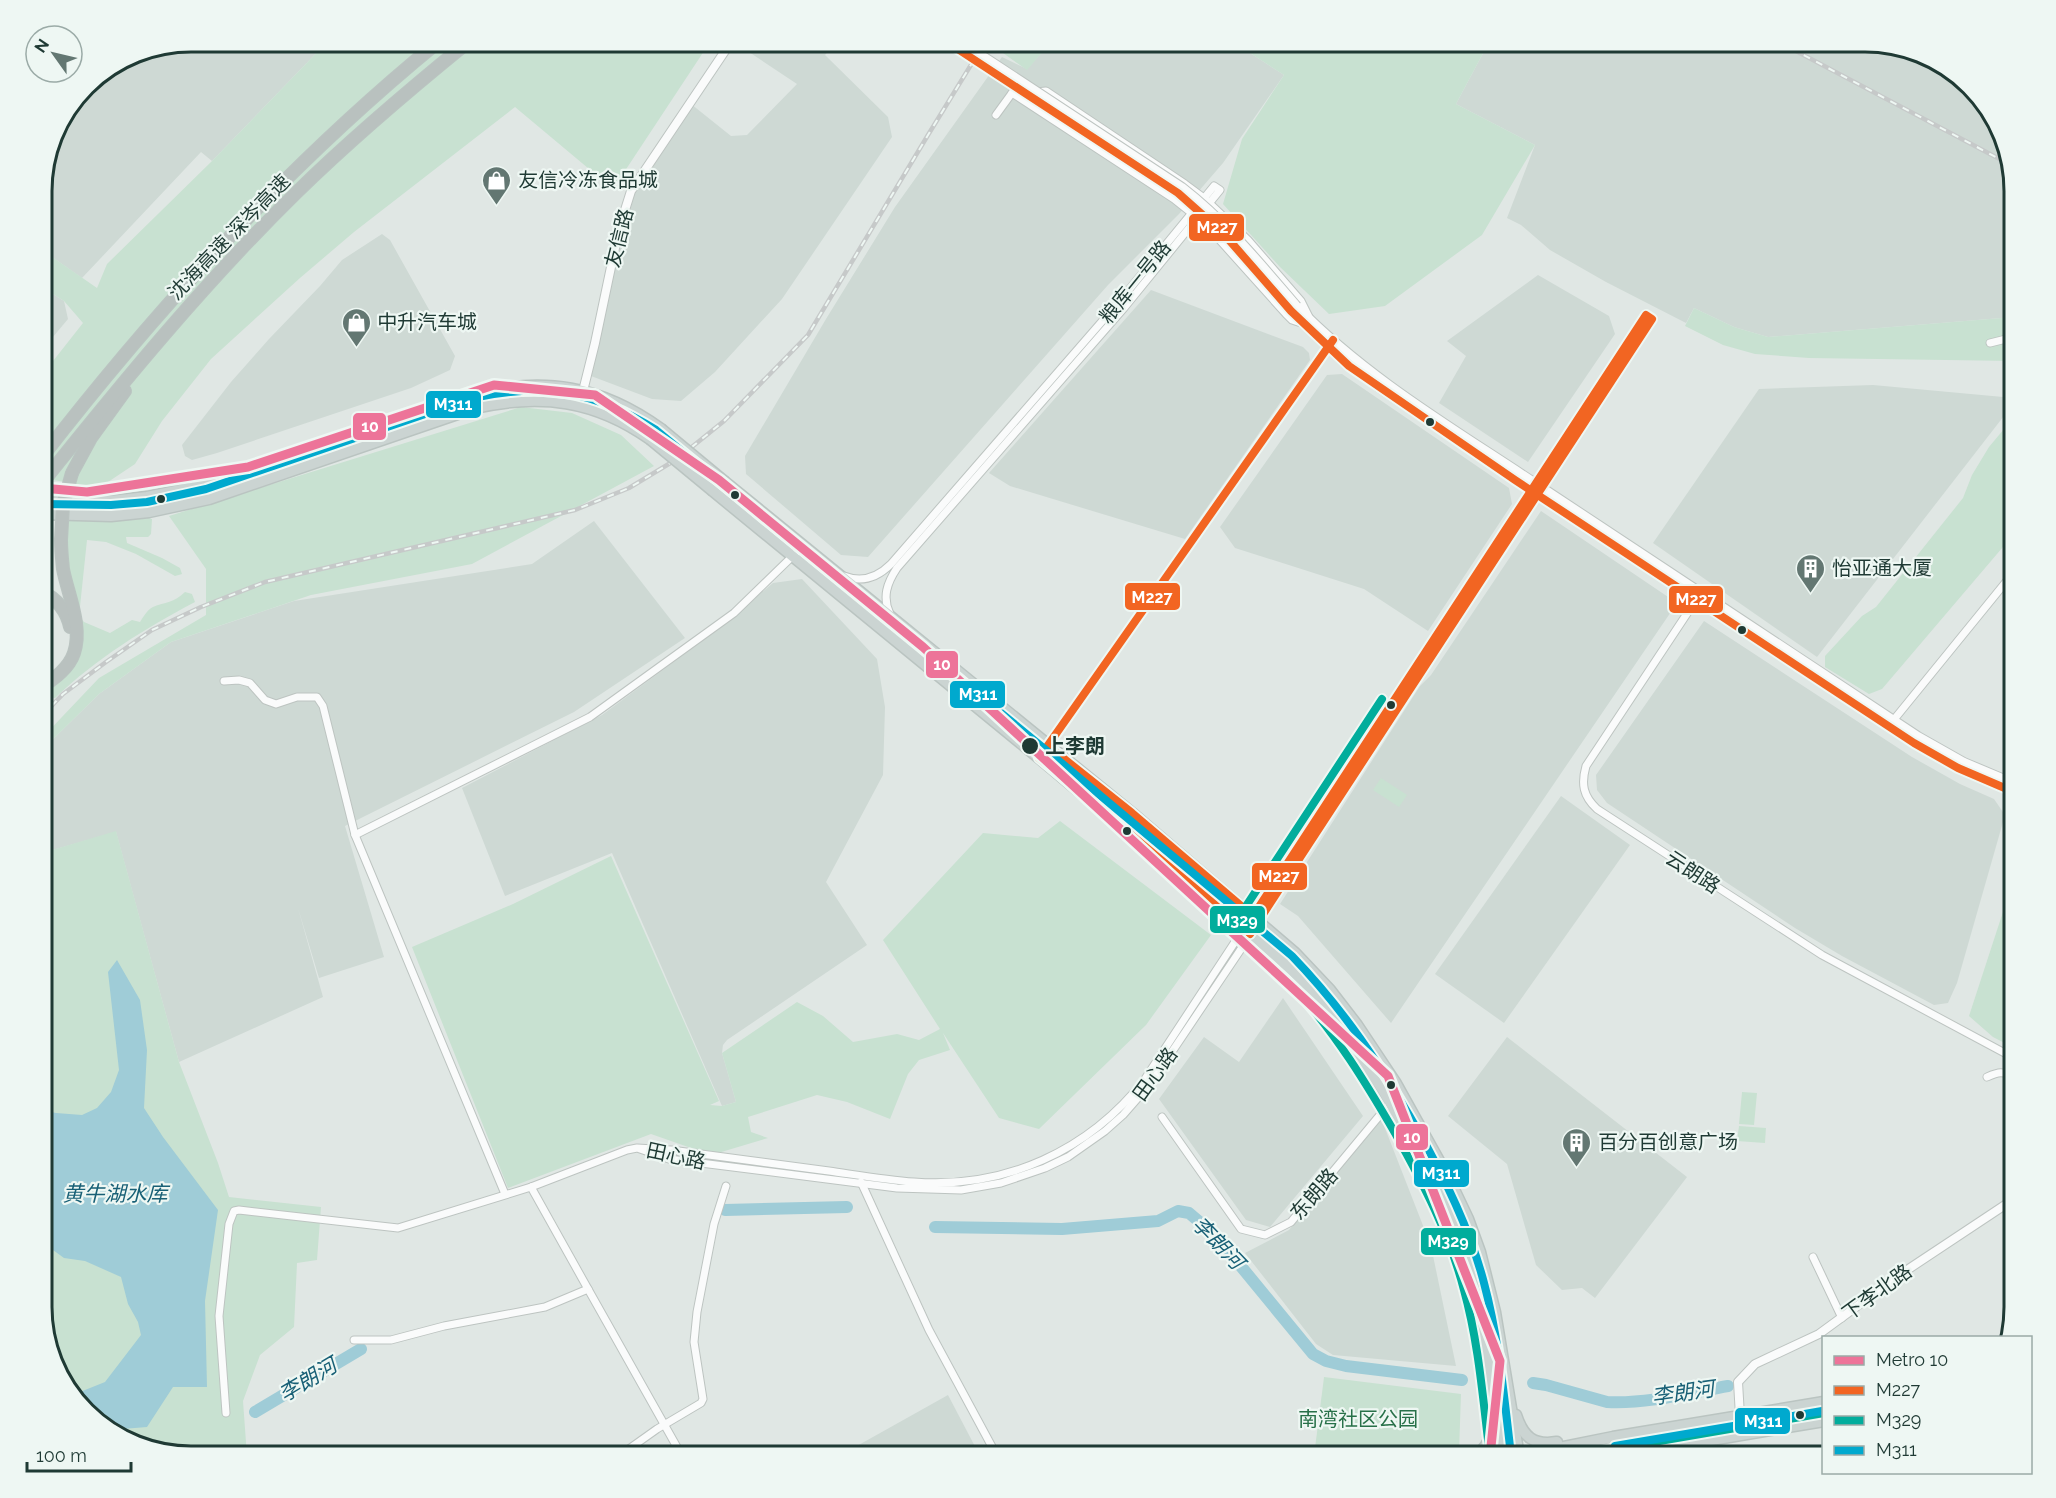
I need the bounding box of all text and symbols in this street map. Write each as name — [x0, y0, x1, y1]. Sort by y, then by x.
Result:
north arrow — [24, 24, 84, 84]
text: N — [31, 36, 53, 56]
shop icon: 友信冷冻食品城 — [481, 164, 513, 206]
place label: 友信冷冻食品城 — [518, 168, 658, 192]
street label: 沈海高速 深岑高速 — [163, 169, 295, 305]
street label: 友信路 — [600, 206, 638, 270]
line badge: M227 — [1188, 213, 1245, 242]
text: M227 — [1197, 218, 1237, 237]
street label: 粮库一号路 — [1094, 236, 1176, 328]
shop icon: 中升汽车城 — [340, 306, 372, 348]
place label: 中升汽车城 — [377, 310, 477, 334]
line badge: M311 — [425, 390, 482, 419]
text: M311 — [434, 395, 472, 414]
line badge: 10 — [352, 412, 387, 441]
unlabelled marker — [1424, 416, 1436, 428]
text: 10 — [361, 417, 379, 436]
unlabelled marker — [729, 489, 741, 501]
unlabelled marker — [155, 493, 167, 505]
building icon: 怡亚通大厦 — [1795, 552, 1827, 594]
place label: 怡亚通大厦 — [1832, 556, 1932, 580]
line badge: M227 — [1124, 582, 1181, 611]
line badge: M227 — [1668, 585, 1724, 614]
text: M227 — [1132, 588, 1172, 607]
text: M227 — [1676, 590, 1716, 609]
unlabelled marker — [1736, 624, 1748, 636]
line badge: 10 — [925, 650, 959, 679]
text: 10 — [933, 655, 951, 674]
line badge: M311 — [949, 680, 1006, 709]
text: M311 — [959, 685, 997, 704]
unlabelled marker — [1385, 699, 1397, 711]
place label: 上李朗 — [1045, 734, 1105, 758]
marker: 上李朗 — [1020, 736, 1040, 756]
unlabelled marker — [1121, 825, 1133, 837]
street label: 云朗路 — [1661, 846, 1725, 898]
line badge: M227 — [1251, 862, 1308, 891]
text: M227 — [1259, 867, 1299, 886]
line badge: M329 — [1209, 905, 1266, 934]
text: M329 — [1216, 911, 1258, 930]
street label: 田心路 — [1128, 1043, 1182, 1105]
unlabelled marker — [1385, 1079, 1397, 1091]
line badge: 10 — [1395, 1123, 1429, 1151]
building icon: 百分百创意广场 — [1561, 1126, 1593, 1168]
text: 10 — [1403, 1128, 1421, 1147]
place label: 百分百创意广场 — [1598, 1130, 1738, 1154]
street label: 田心路 — [644, 1138, 708, 1174]
line badge: M311 — [1413, 1159, 1470, 1188]
street label: 东朗路 — [1285, 1163, 1343, 1225]
text: M311 — [1422, 1164, 1460, 1183]
water label: 黄牛湖水库 — [63, 1181, 170, 1206]
water label: 李朗河 — [1187, 1211, 1252, 1277]
line badge: M329 — [1420, 1227, 1477, 1256]
text: M329 — [1427, 1232, 1469, 1251]
street label: 下李北路 — [1838, 1259, 1916, 1325]
legend — [1822, 1336, 2032, 1474]
text: Metro 10 — [1876, 1349, 1948, 1370]
water label: 李朗河 — [274, 1351, 345, 1407]
water label: 李朗河 — [1650, 1375, 1720, 1409]
text: M227 — [1876, 1379, 1921, 1400]
park label: 南湾社区公园 — [1298, 1407, 1418, 1431]
line badge: M311 — [1734, 1407, 1791, 1435]
unlabelled marker — [1794, 1409, 1806, 1421]
text: M329 — [1876, 1409, 1921, 1430]
text: M311 — [1744, 1412, 1782, 1431]
scale bar — [27, 1435, 130, 1473]
text: M311 — [1876, 1439, 1917, 1460]
text: 100 m — [36, 1445, 87, 1466]

